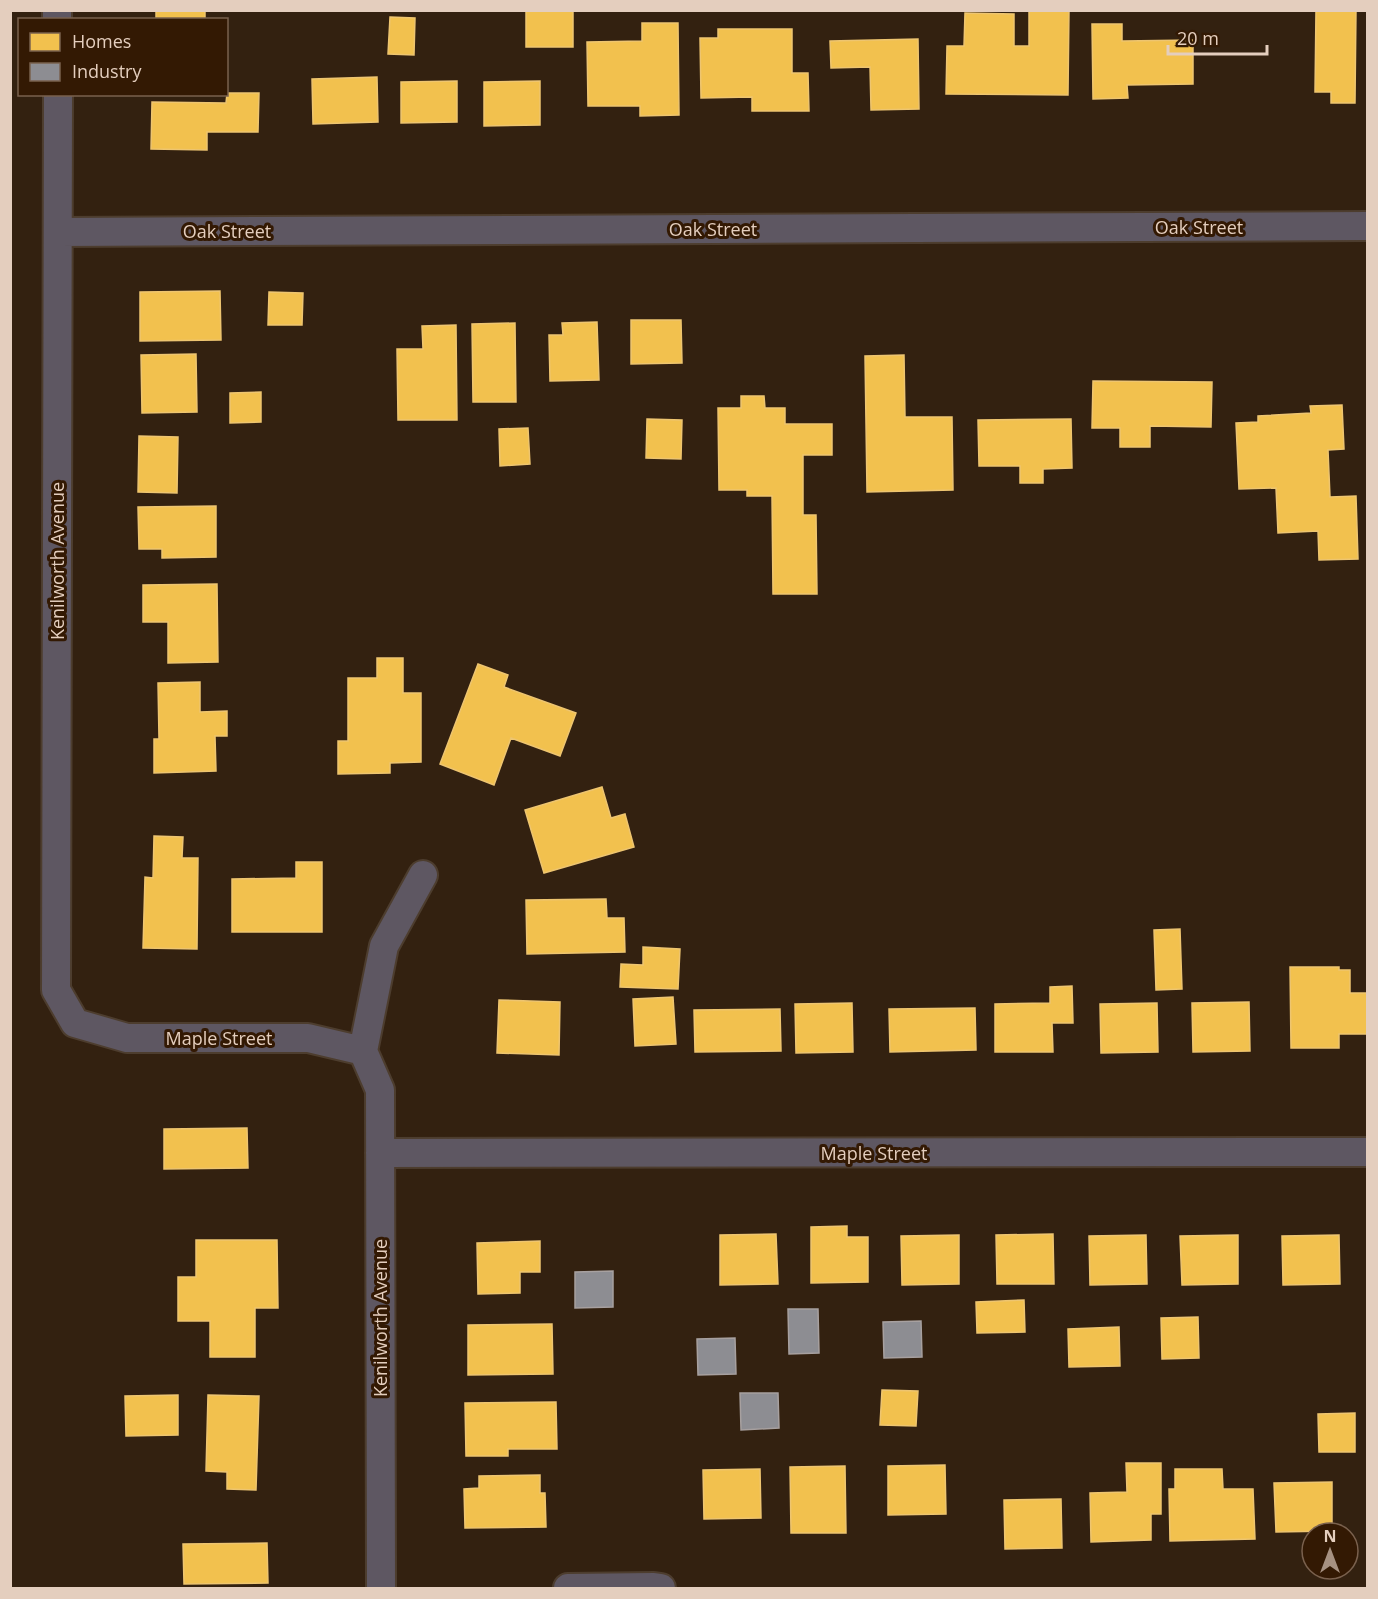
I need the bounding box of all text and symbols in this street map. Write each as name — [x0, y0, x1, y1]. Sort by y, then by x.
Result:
legend — [18, 18, 228, 96]
scale bar — [1168, 18, 1267, 56]
text: 20 m — [1177, 26, 1219, 50]
text: Homes — [72, 29, 131, 53]
text: Industry — [72, 59, 142, 83]
street label: Oak Street — [1155, 215, 1243, 239]
street label: Oak Street — [669, 217, 757, 241]
street label: Oak Street — [183, 219, 271, 243]
street label: Kenilworth Avenue — [45, 482, 69, 640]
street label: Maple Street — [166, 1026, 272, 1050]
street label: Maple Street — [821, 1141, 927, 1165]
street label: Kenilworth Avenue — [368, 1239, 392, 1397]
north arrow — [1300, 1521, 1360, 1581]
text: N — [1323, 1525, 1337, 1547]

